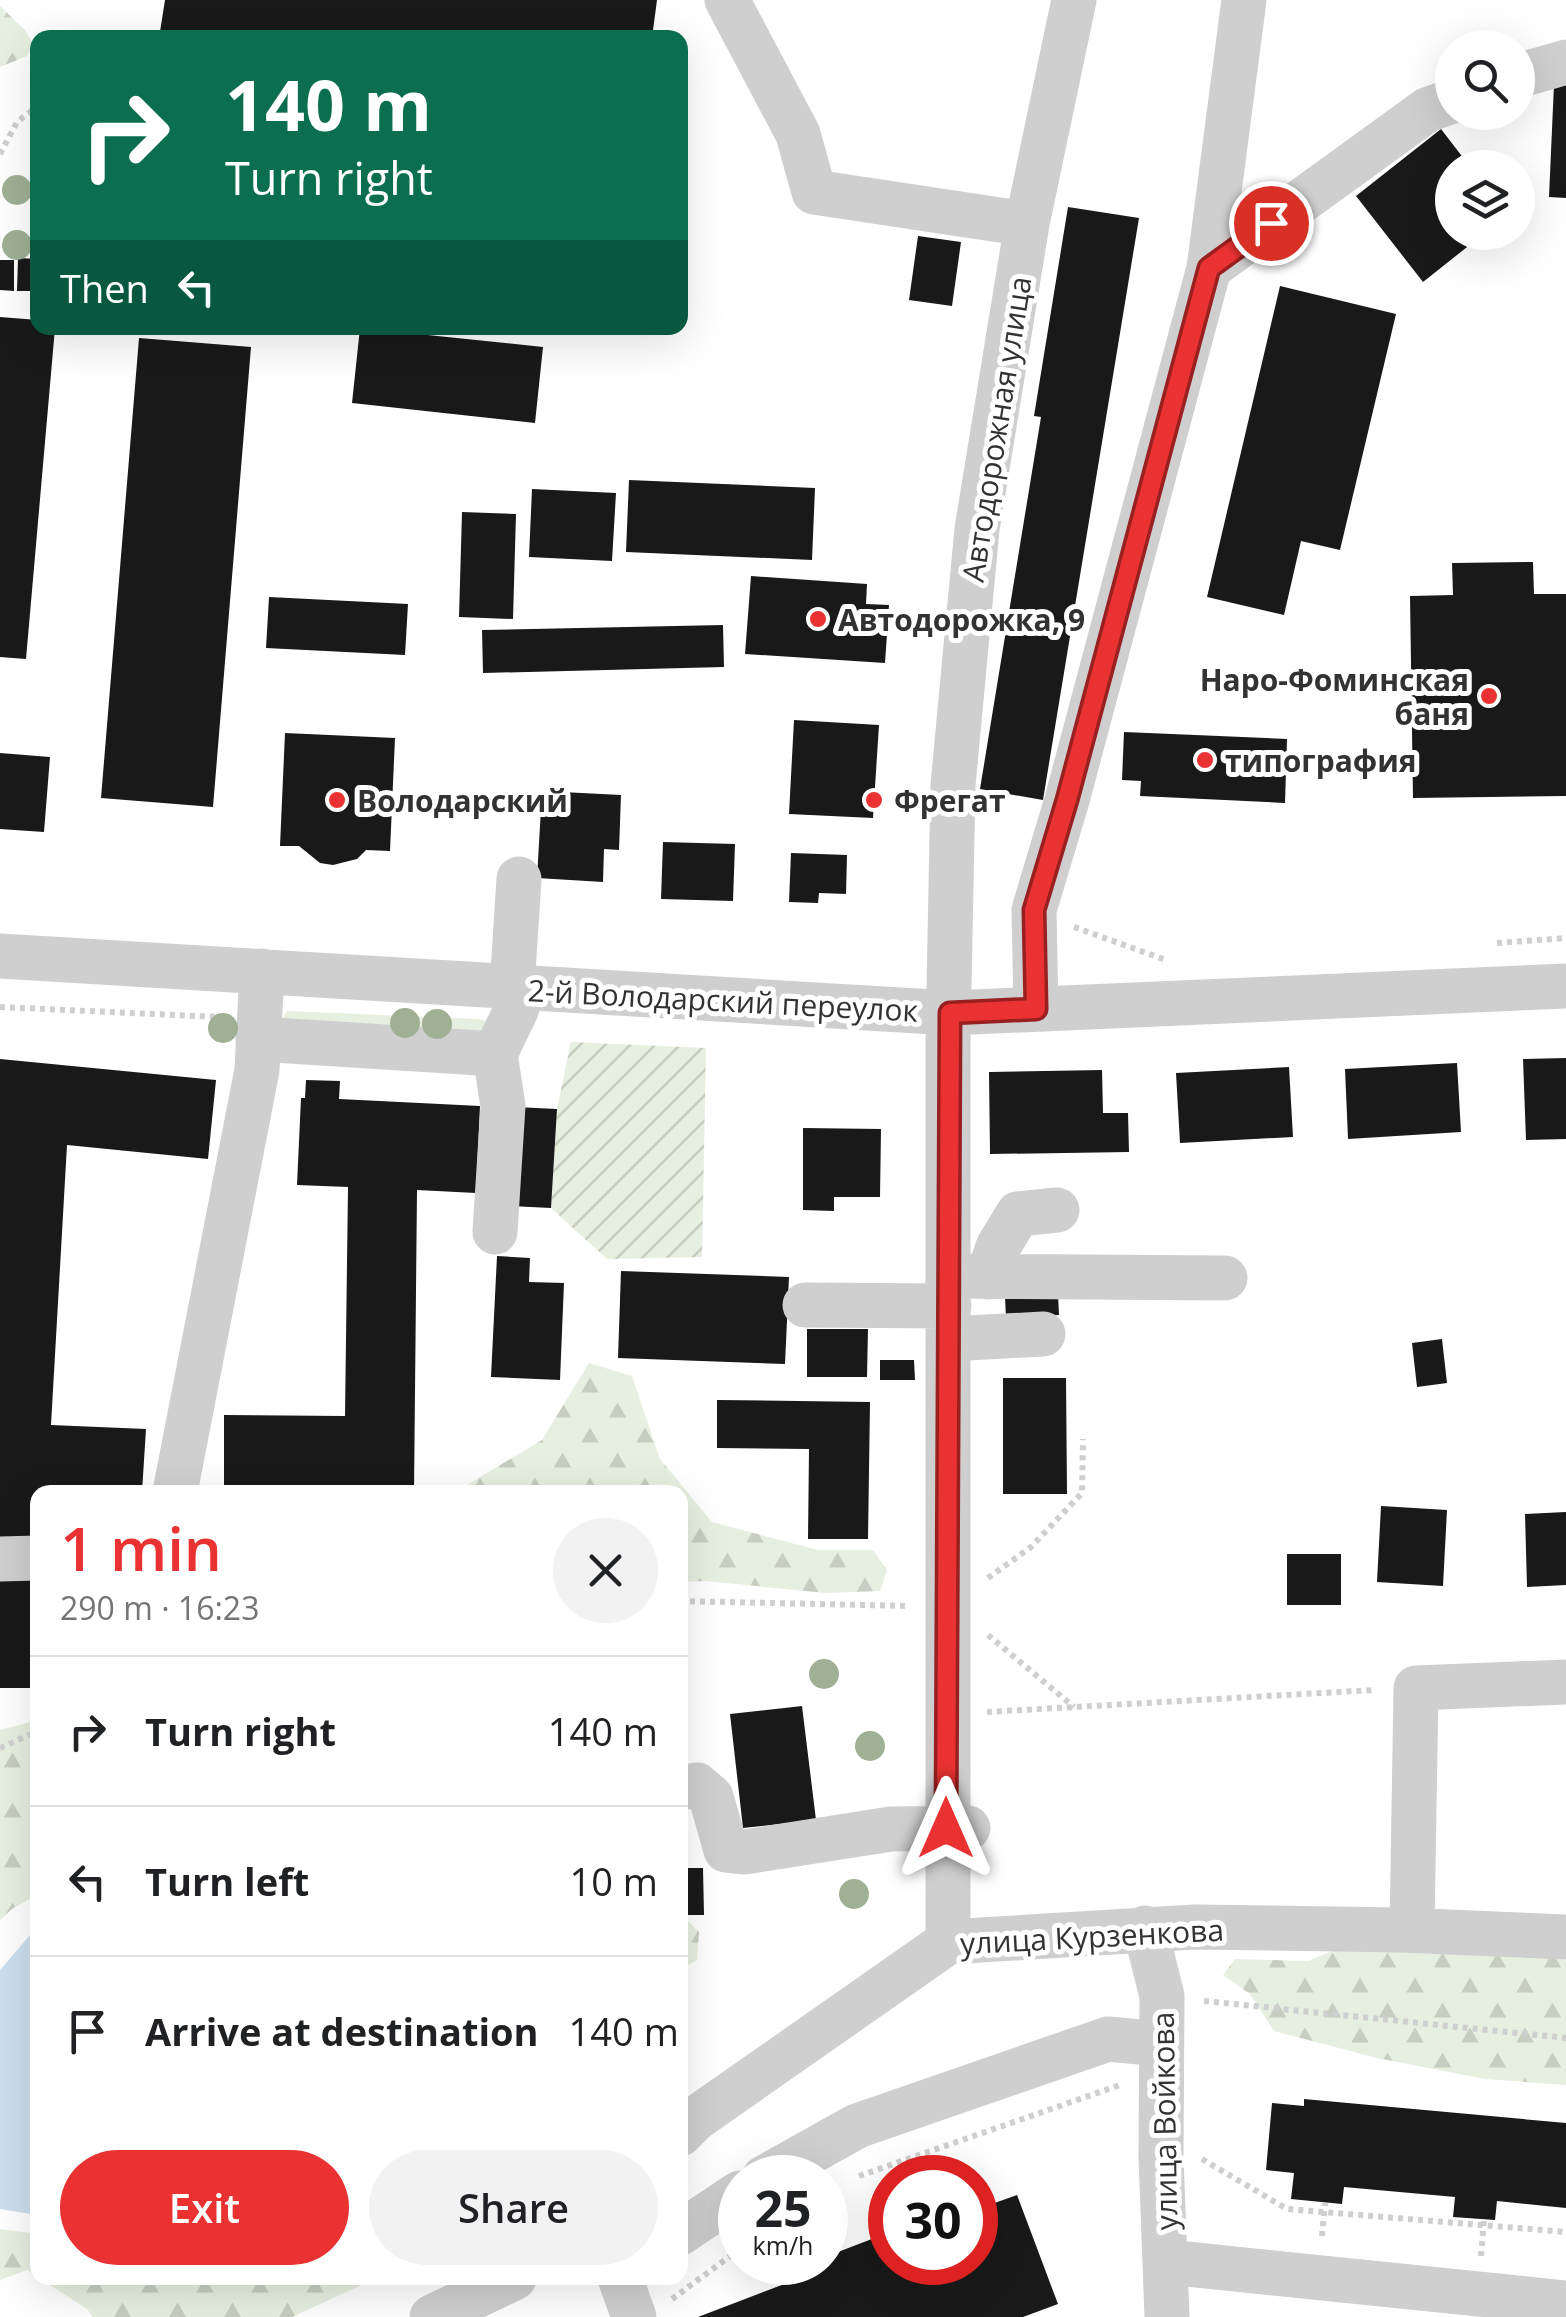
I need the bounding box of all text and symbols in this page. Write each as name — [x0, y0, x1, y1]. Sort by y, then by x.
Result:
map controls — [1435, 30, 1535, 250]
button: search — [1435, 30, 1535, 130]
text: 140 m — [225, 56, 432, 152]
icon: right — [60, 70, 190, 200]
text: Turn right — [225, 147, 433, 208]
button: layers — [1435, 150, 1535, 250]
pin — [1229, 181, 1314, 266]
icon: arrive — [1244, 196, 1299, 251]
icon: left — [169, 260, 224, 315]
text: Then — [60, 262, 149, 314]
street label: Автодорожная улица — [952, 273, 1040, 585]
place label: Автодорожка, 9 — [838, 599, 1085, 640]
marker: Автодорожка, 9 — [807, 608, 829, 630]
place label: Наро-Фоминская баня — [1200, 659, 1469, 734]
marker: Наро-Фоминская баня — [1478, 685, 1500, 707]
place label: типография — [1225, 740, 1417, 781]
marker: типография — [1194, 749, 1216, 771]
place label: Володарский — [357, 780, 568, 821]
place label: Фрегат — [894, 780, 1006, 821]
marker: Володарский — [326, 789, 348, 811]
marker: Фрегат — [863, 789, 885, 811]
street label: 2-й Володарский переулок — [527, 969, 920, 1031]
text: 1 min — [60, 1507, 222, 1589]
button: close — [553, 1518, 658, 1623]
text: 290 m · 16:23 — [60, 1586, 259, 1629]
icon: right — [60, 1704, 115, 1759]
text: Turn right — [145, 1705, 336, 1757]
text: 140 m — [548, 1705, 658, 1757]
position arrow — [894, 1776, 998, 1880]
icon: left — [60, 1854, 115, 1909]
text: Turn left — [145, 1855, 309, 1907]
text: 10 m — [569, 1855, 658, 1907]
street label: улица Курзенкова — [959, 1909, 1225, 1963]
icon: arrive — [60, 2004, 115, 2059]
text: Arrive at destination — [145, 2005, 539, 2057]
text: 140 m — [569, 2005, 679, 2057]
street label: улица Войкова — [1142, 2011, 1186, 2231]
button: Exit — [60, 2150, 349, 2265]
button: Share — [369, 2150, 658, 2265]
speed limit sign: 30 — [868, 2155, 998, 2285]
text: 25 — [754, 2174, 812, 2242]
text: km/h — [753, 2228, 813, 2262]

